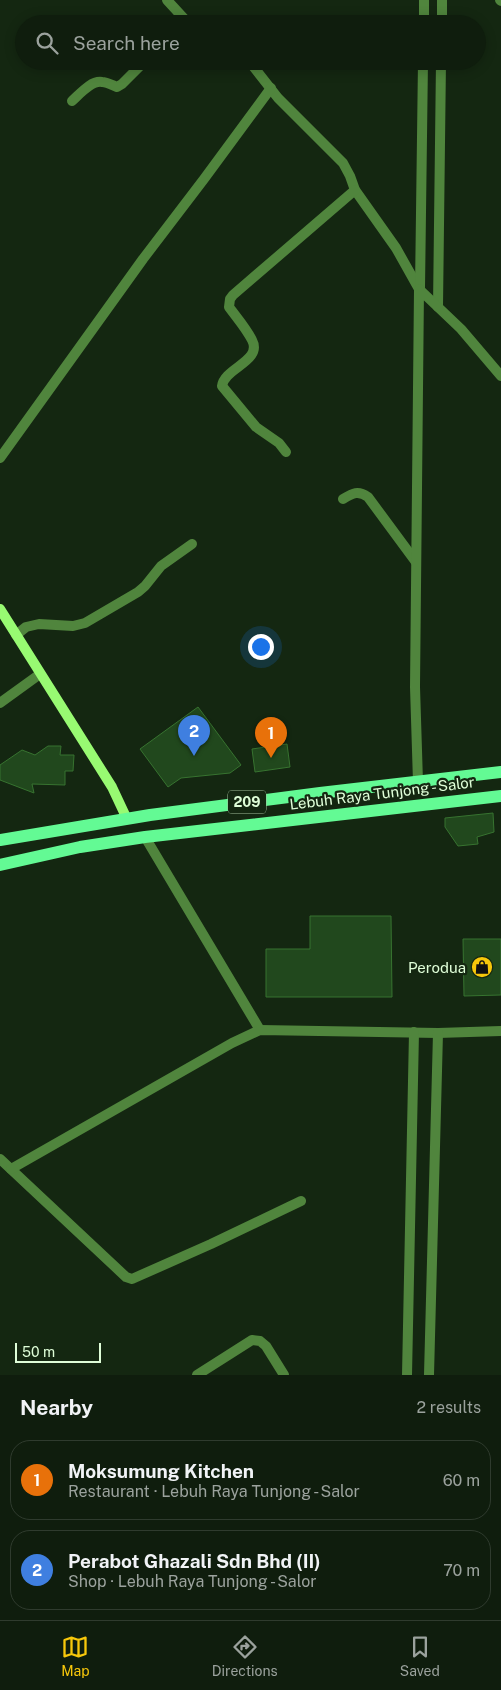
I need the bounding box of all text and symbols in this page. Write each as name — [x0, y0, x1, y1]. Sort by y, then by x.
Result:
search box — [15, 15, 486, 70]
icon: search — [33, 29, 61, 57]
text: Search here — [73, 32, 180, 54]
your location — [248, 634, 274, 660]
pin: 2 — [178, 715, 210, 756]
pin: 1 — [255, 717, 287, 758]
street label: Lebuh Raya Tunjong - Salor — [289, 773, 476, 813]
road number: 209 — [228, 790, 266, 814]
shop icon: Perodua — [470, 955, 494, 979]
place label: Perodua — [408, 959, 466, 976]
scale bar — [15, 1340, 101, 1363]
text: 50 m — [22, 1344, 55, 1360]
text: Nearby — [20, 1395, 93, 1420]
text: 2 results — [416, 1398, 481, 1417]
text: Moksumung Kitchen — [68, 1460, 254, 1482]
text: 1 — [34, 1471, 40, 1490]
text: 60 m — [443, 1471, 480, 1490]
text: Restaurant · Lebuh Raya Tunjong - Salor — [68, 1482, 360, 1501]
text: Perabot Ghazali Sdn Bhd (II) — [68, 1550, 321, 1572]
text: 2 — [32, 1561, 42, 1580]
text: 70 m — [443, 1561, 480, 1580]
text: Shop · Lebuh Raya Tunjong - Salor — [68, 1572, 316, 1591]
tab: Map — [61, 1633, 90, 1679]
tab: Directions — [212, 1633, 278, 1679]
tab: Saved — [400, 1633, 440, 1679]

